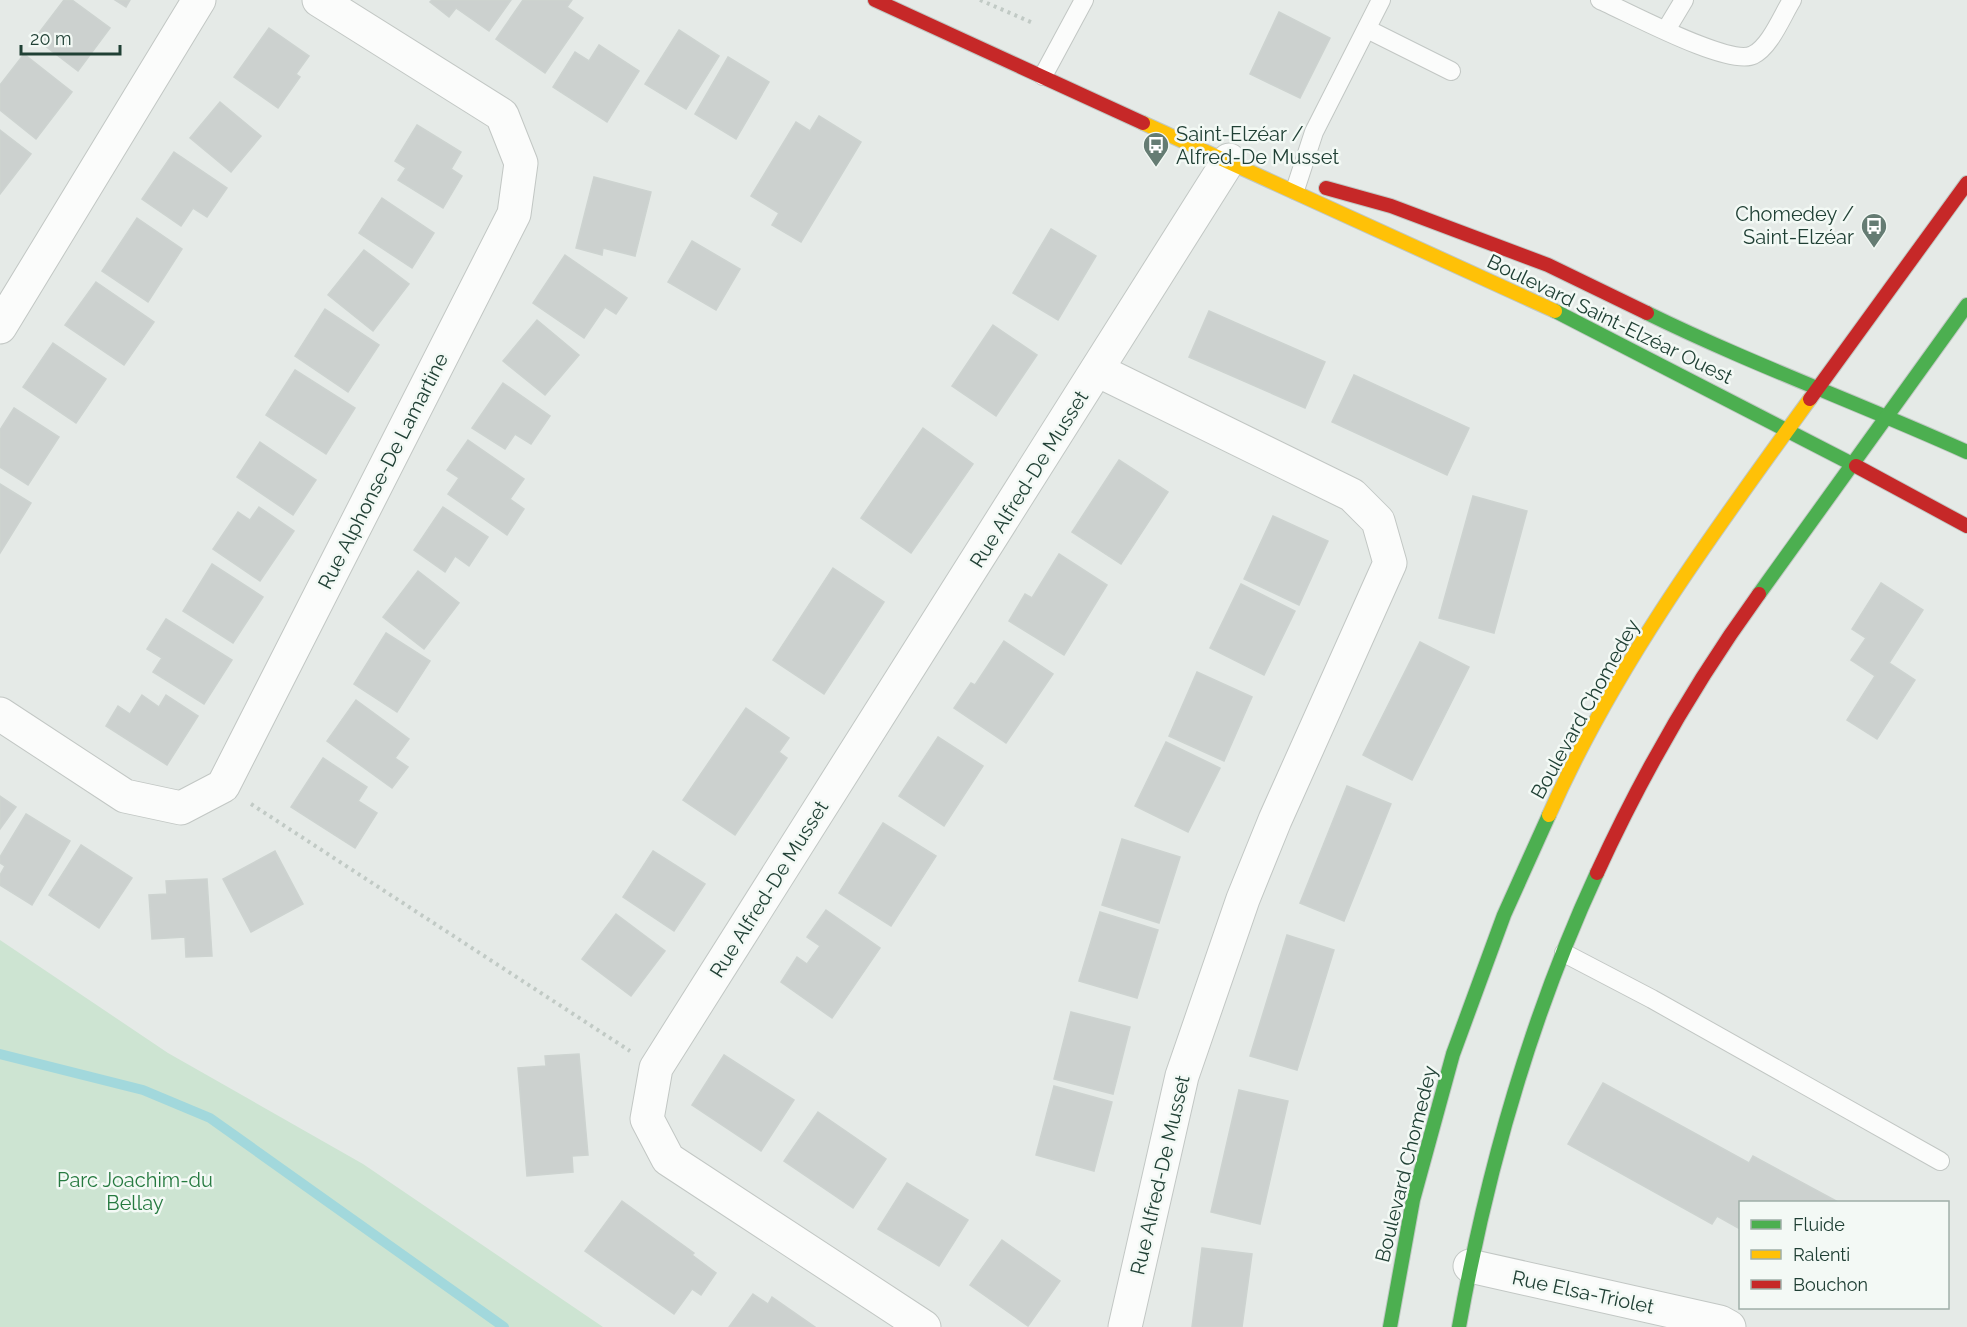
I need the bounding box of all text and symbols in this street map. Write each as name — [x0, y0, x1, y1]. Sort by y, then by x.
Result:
scale bar — [21, 18, 120, 56]
text: 20 m — [30, 28, 72, 49]
place label: Saint-Elzéar / Alfred-De Musset — [1176, 122, 1339, 169]
bus stop icon: Saint-Elzéar / Alfred-De Musset — [1141, 130, 1171, 168]
place label: Chomedey / Saint-Elzéar — [1735, 202, 1854, 249]
bus stop icon: Chomedey / Saint-Elzéar — [1859, 211, 1889, 249]
street label: Boulevard Saint-Elzéar Ouest — [1483, 249, 1737, 389]
street label: Rue Alphonse-De Lamartine — [313, 349, 453, 593]
street label: Rue Alfred-De Musset — [965, 386, 1093, 572]
street label: Boulevard Chomedey — [1526, 615, 1644, 803]
street label: Rue Alfred-De Musset — [705, 796, 833, 982]
street label: Boulevard Chomedey — [1370, 1063, 1442, 1265]
street label: Rue Alfred-De Musset — [1125, 1073, 1195, 1277]
park label: Parc Joachim-du Bellay — [57, 1168, 213, 1215]
legend — [1739, 1201, 1949, 1309]
text: Fluide — [1793, 1214, 1845, 1235]
text: Ralenti — [1793, 1244, 1850, 1265]
street label: Rue Elsa-Triolet — [1510, 1265, 1656, 1319]
text: Bouchon — [1793, 1274, 1868, 1295]

